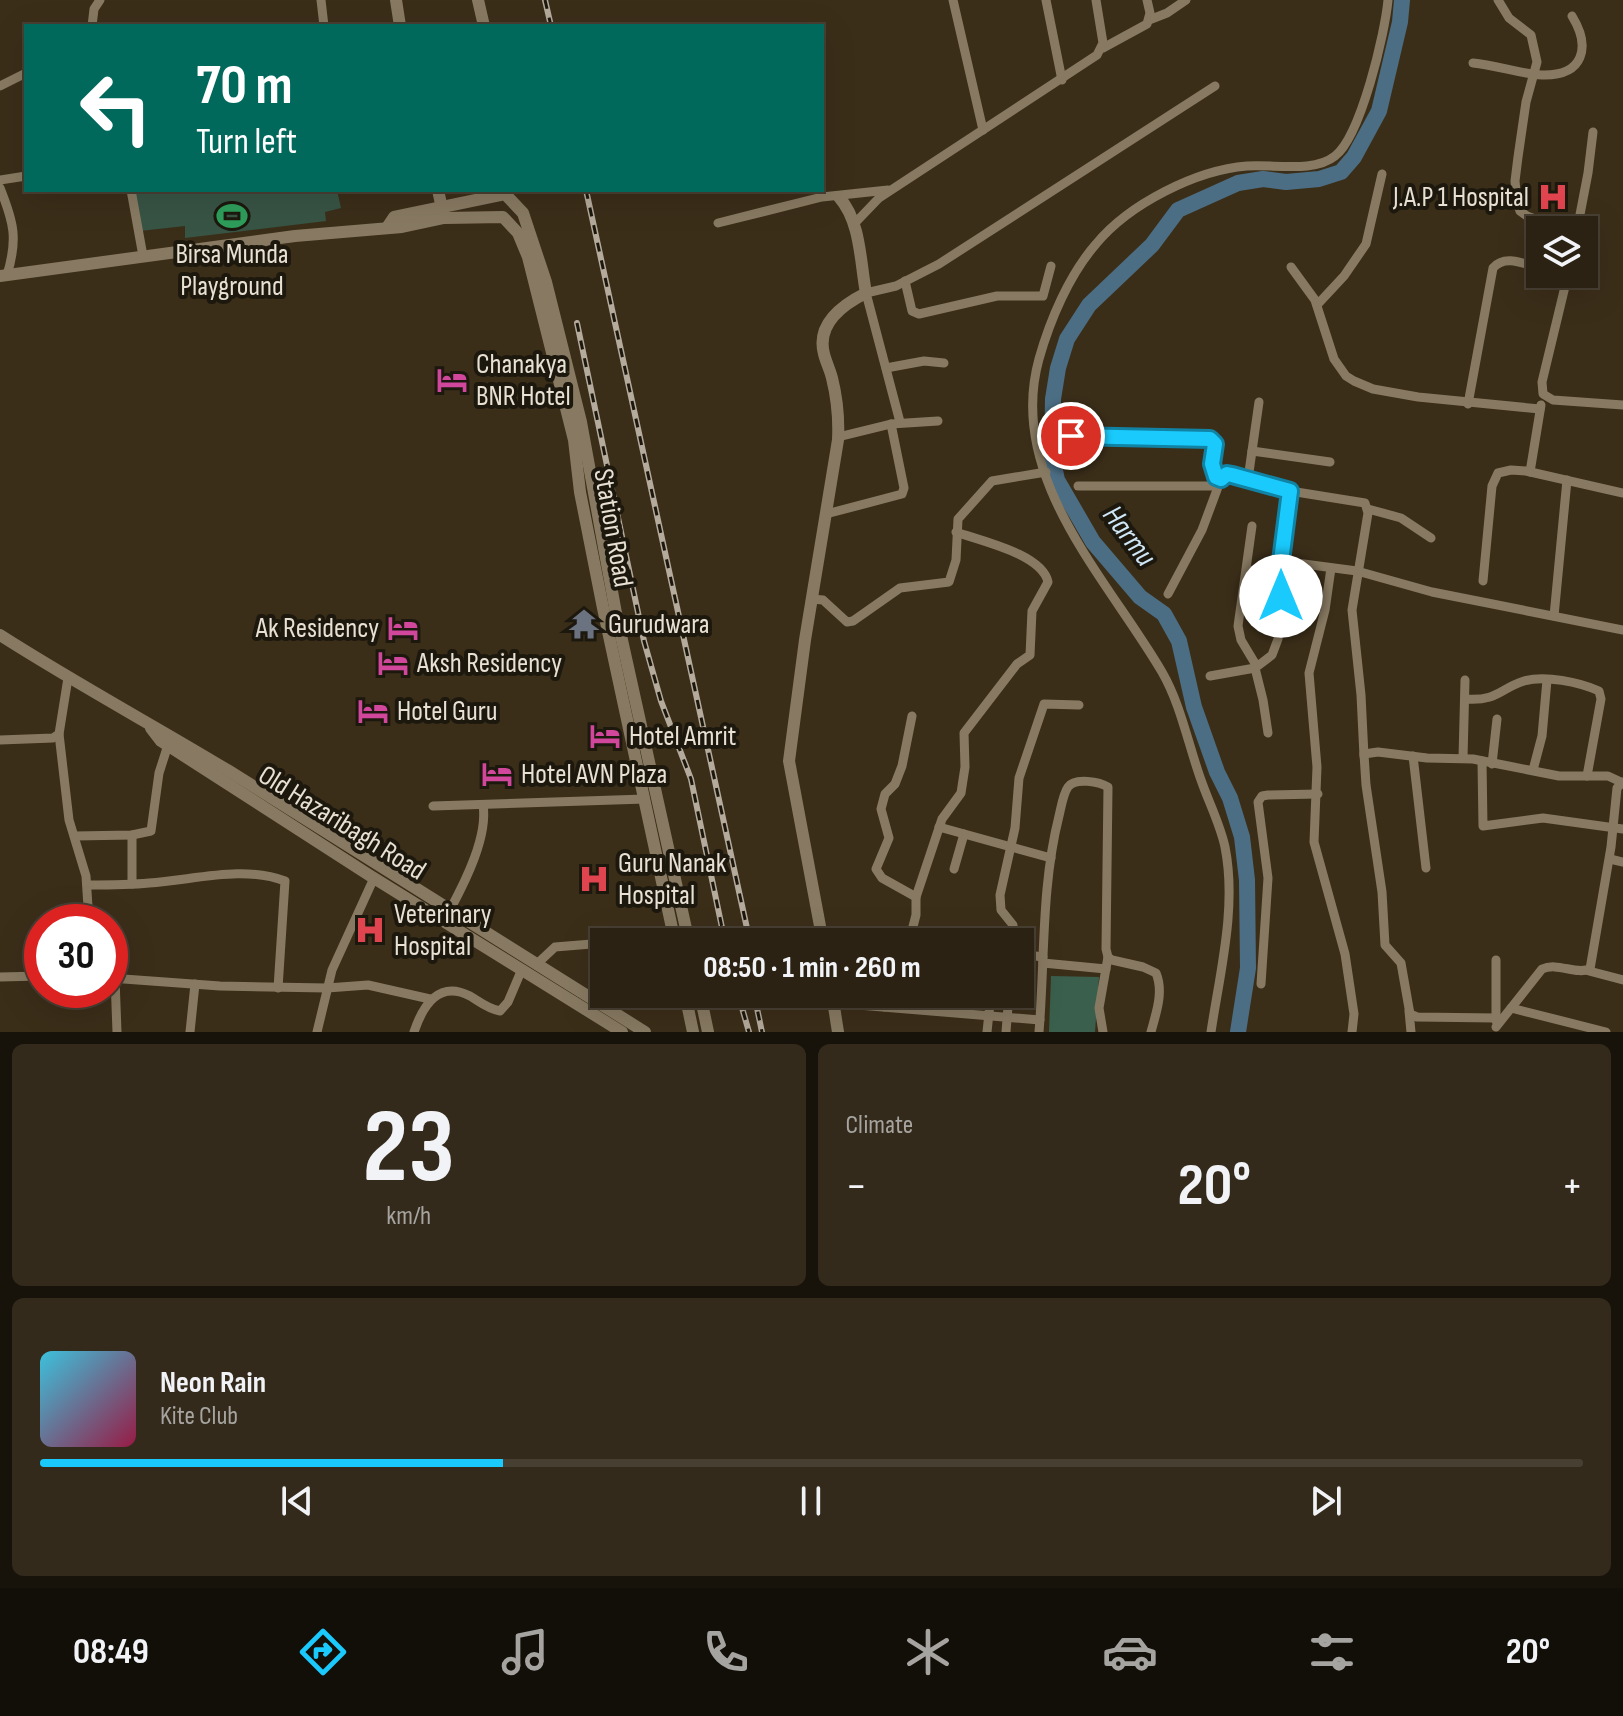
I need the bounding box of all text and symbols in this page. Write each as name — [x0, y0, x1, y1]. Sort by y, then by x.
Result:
text: 70 m — [196, 53, 293, 120]
icon: left — [64, 56, 168, 160]
text: Turn left — [196, 121, 297, 164]
hospital icon: J.A.P 1 Hospital — [1536, 180, 1570, 214]
place label: J.A.P 1 Hospital — [1392, 181, 1529, 214]
sports icon: Birsa Munda Playground — [215, 199, 249, 233]
map controls — [1526, 216, 1598, 288]
button: layers — [1526, 216, 1598, 288]
place label: Birsa Munda Playground — [175, 238, 289, 303]
place label: Chanakya BNR Hotel — [476, 348, 571, 413]
hotel icon: Chanakya BNR Hotel — [435, 363, 469, 397]
pin — [1037, 402, 1105, 470]
icon: arrive — [1049, 414, 1093, 458]
street label: Station Road — [586, 466, 640, 590]
water label: Harmu — [1095, 499, 1164, 574]
position arrow — [1239, 554, 1323, 638]
temple icon: Gurudwara — [567, 607, 601, 641]
place label: Gurudwara — [608, 608, 710, 641]
hotel icon: Ak Residency — [386, 611, 420, 645]
place label: Ak Residency — [255, 612, 379, 645]
hotel icon: Aksh Residency — [376, 646, 410, 680]
place label: Aksh Residency — [416, 647, 562, 680]
hotel icon: Hotel Guru — [356, 694, 390, 728]
place label: Hotel Guru — [397, 695, 498, 728]
hotel icon: Hotel Amrit — [588, 719, 622, 753]
place label: Hotel Amrit — [629, 720, 736, 753]
hotel icon: Hotel AVN Plaza — [480, 757, 514, 791]
street label: Old Hazaribagh Road — [252, 758, 432, 888]
place label: Hotel AVN Plaza — [521, 758, 667, 791]
place label: Guru Nanak Hospital — [618, 847, 727, 912]
hospital icon: Guru Nanak Hospital — [577, 862, 611, 896]
place label: Veterinary Hospital — [394, 898, 492, 963]
speed limit sign: 30 — [24, 904, 128, 1008]
hospital icon: Veterinary Hospital — [353, 913, 387, 947]
text: 08:50 · 1 min · 260 m — [703, 950, 921, 986]
text: 23 — [363, 1086, 455, 1211]
text: Climate — [846, 1110, 913, 1141]
text: 20° — [1177, 1150, 1251, 1222]
text: − — [846, 1160, 867, 1213]
text: + — [1561, 1160, 1583, 1213]
text: km/h — [386, 1201, 431, 1232]
text: Neon Rain — [160, 1365, 266, 1401]
text: Kite Club — [160, 1401, 238, 1432]
icon: previous — [275, 1479, 319, 1523]
icon: pause — [789, 1479, 833, 1523]
icon: next — [1304, 1479, 1348, 1523]
icon: directions — [295, 1624, 351, 1680]
icon: music — [497, 1624, 553, 1680]
icon: phone — [698, 1624, 754, 1680]
icon: climate — [900, 1624, 956, 1680]
icon: car — [1102, 1624, 1158, 1680]
icon: filters — [1304, 1624, 1360, 1680]
text: 08:49 — [73, 1631, 149, 1674]
text: 20° — [1506, 1631, 1550, 1674]

